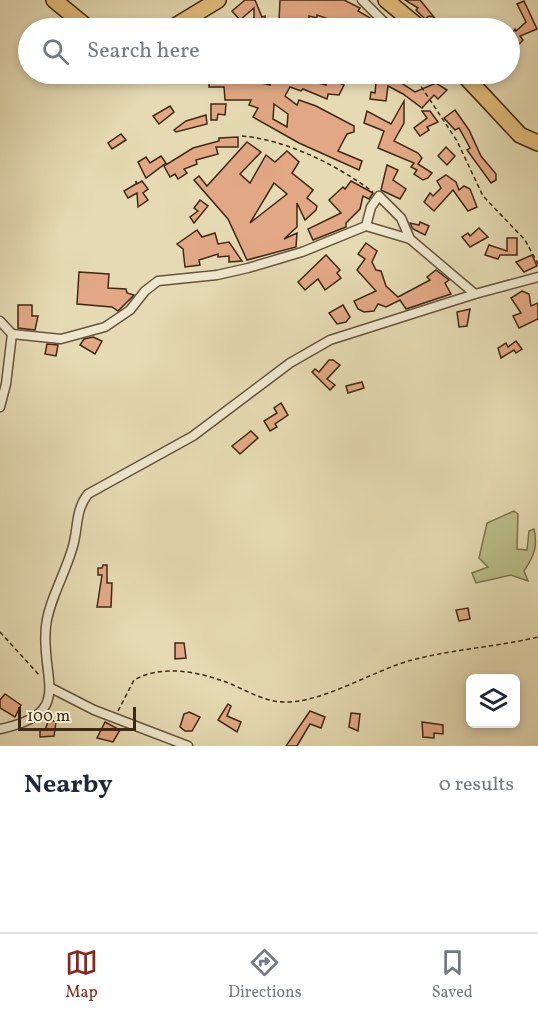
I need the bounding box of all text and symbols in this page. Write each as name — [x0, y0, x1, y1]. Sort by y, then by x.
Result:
search box — [18, 18, 520, 84]
icon: search — [39, 35, 72, 68]
text: Search here — [87, 36, 200, 67]
map controls — [466, 674, 520, 728]
button: layers — [466, 674, 520, 728]
scale bar — [18, 704, 136, 732]
text: 100 m — [27, 706, 70, 728]
text: Nearby — [24, 767, 113, 803]
text: 0 results — [439, 771, 514, 799]
tab: Map — [65, 946, 98, 1004]
tab: Directions — [228, 946, 302, 1004]
tab: Saved — [432, 946, 473, 1004]

